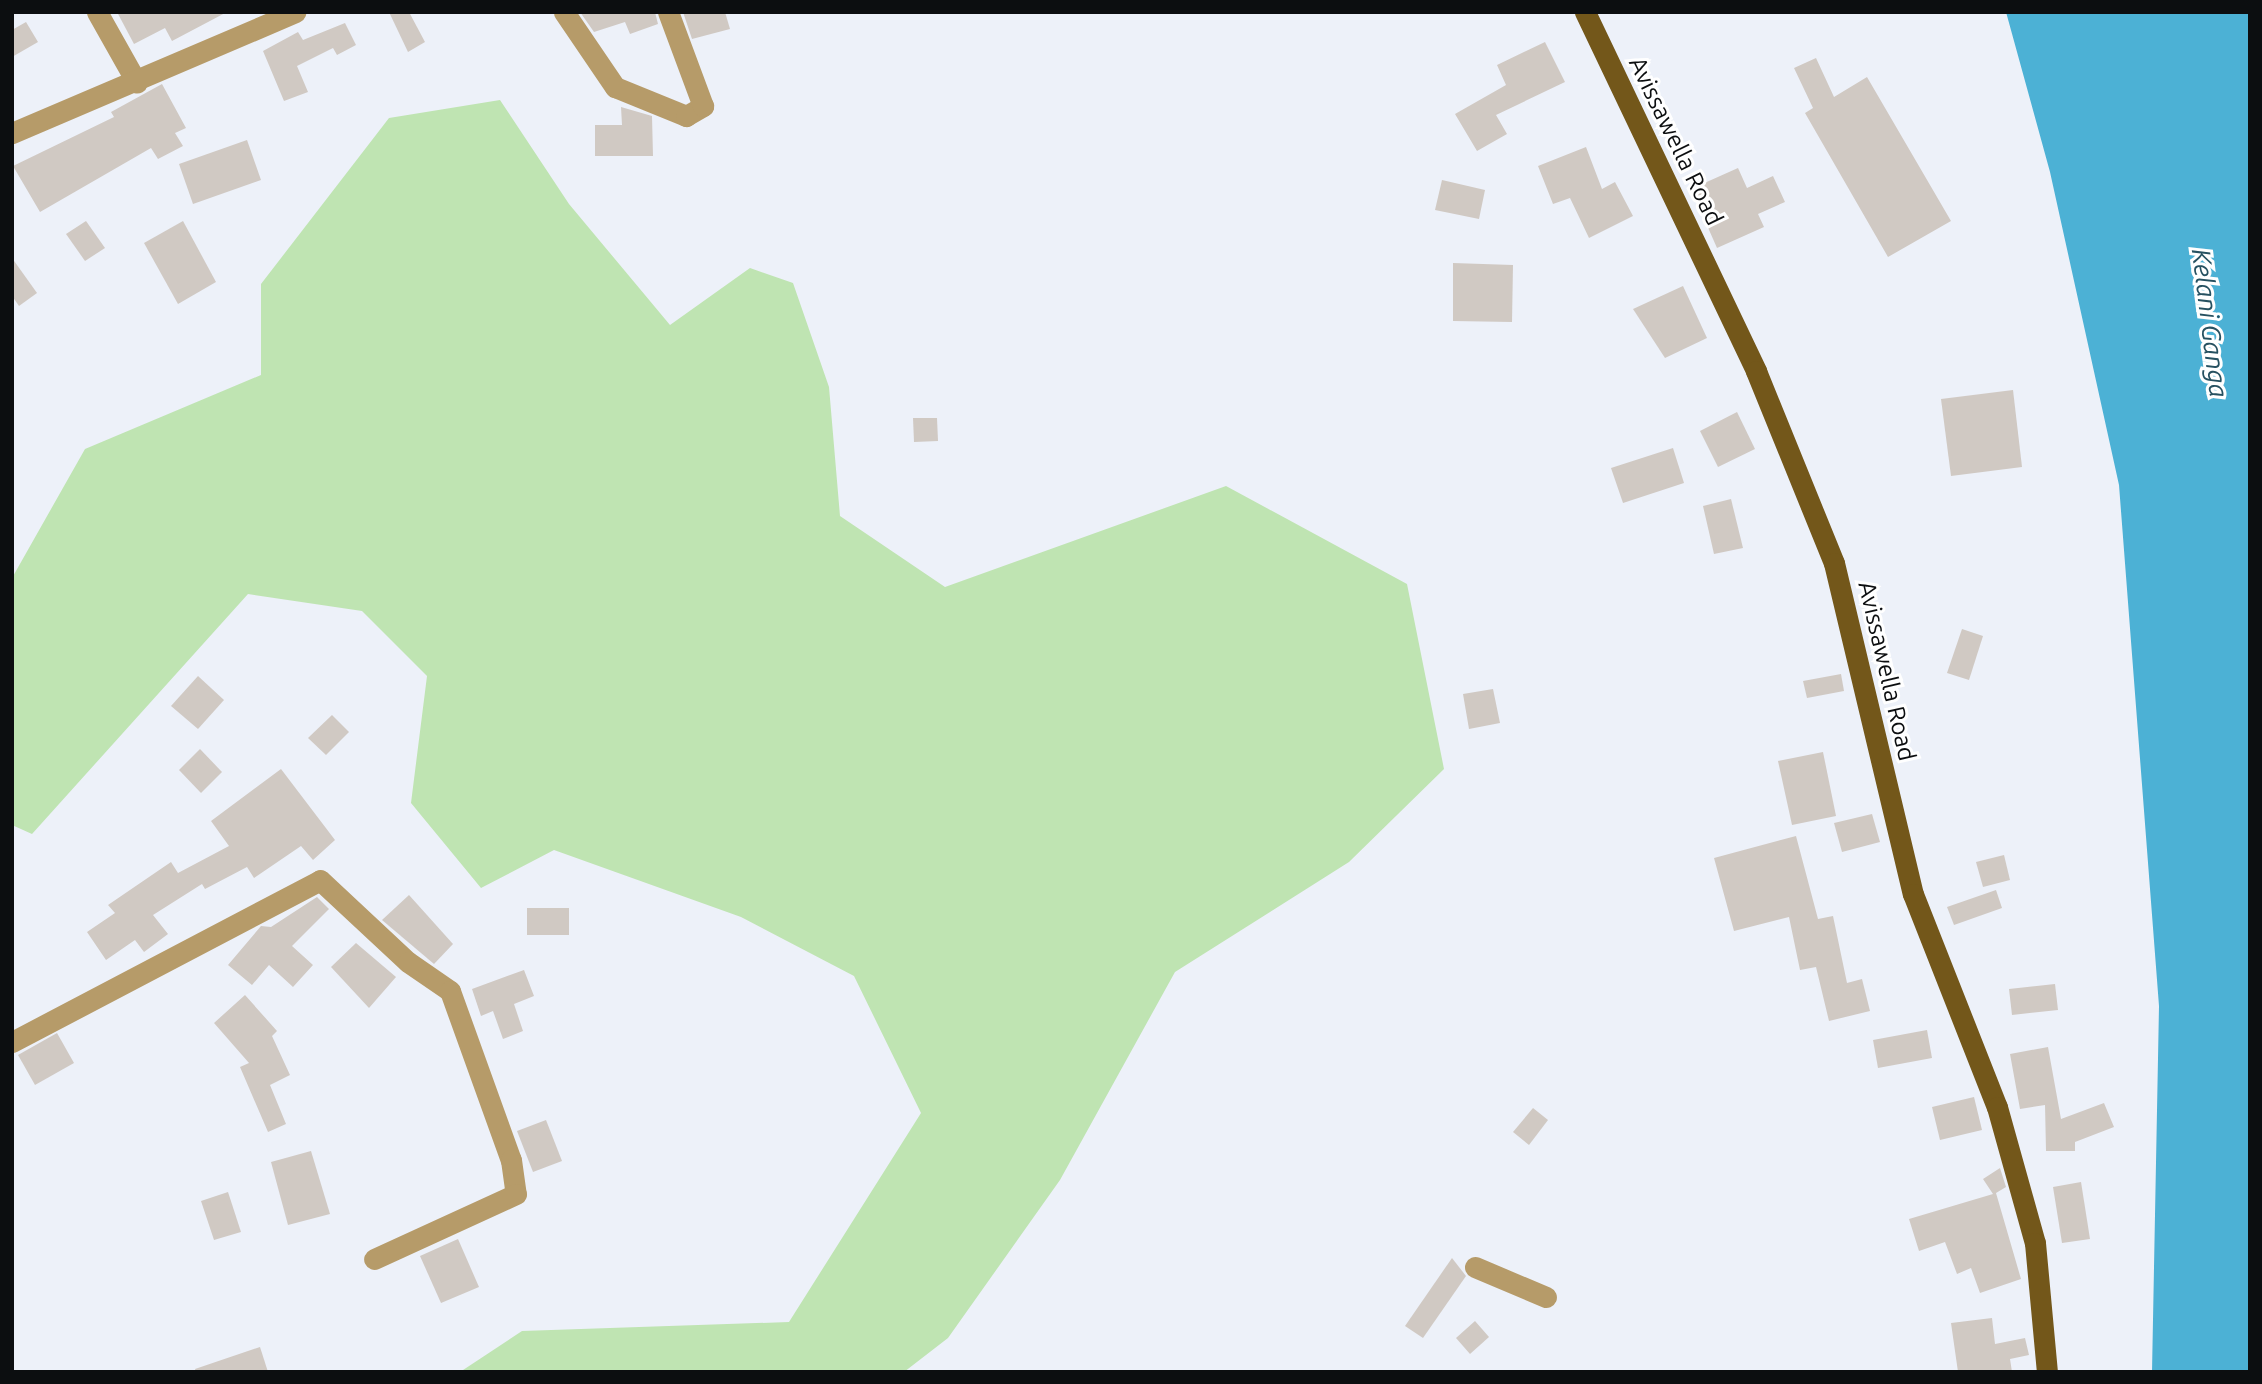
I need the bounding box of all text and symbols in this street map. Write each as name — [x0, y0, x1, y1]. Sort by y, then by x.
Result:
street label: Avissawella Road — [1623, 52, 1729, 230]
water label: Kelani Ganga — [2185, 247, 2235, 399]
street label: Avissawella Road — [1852, 578, 1922, 764]

